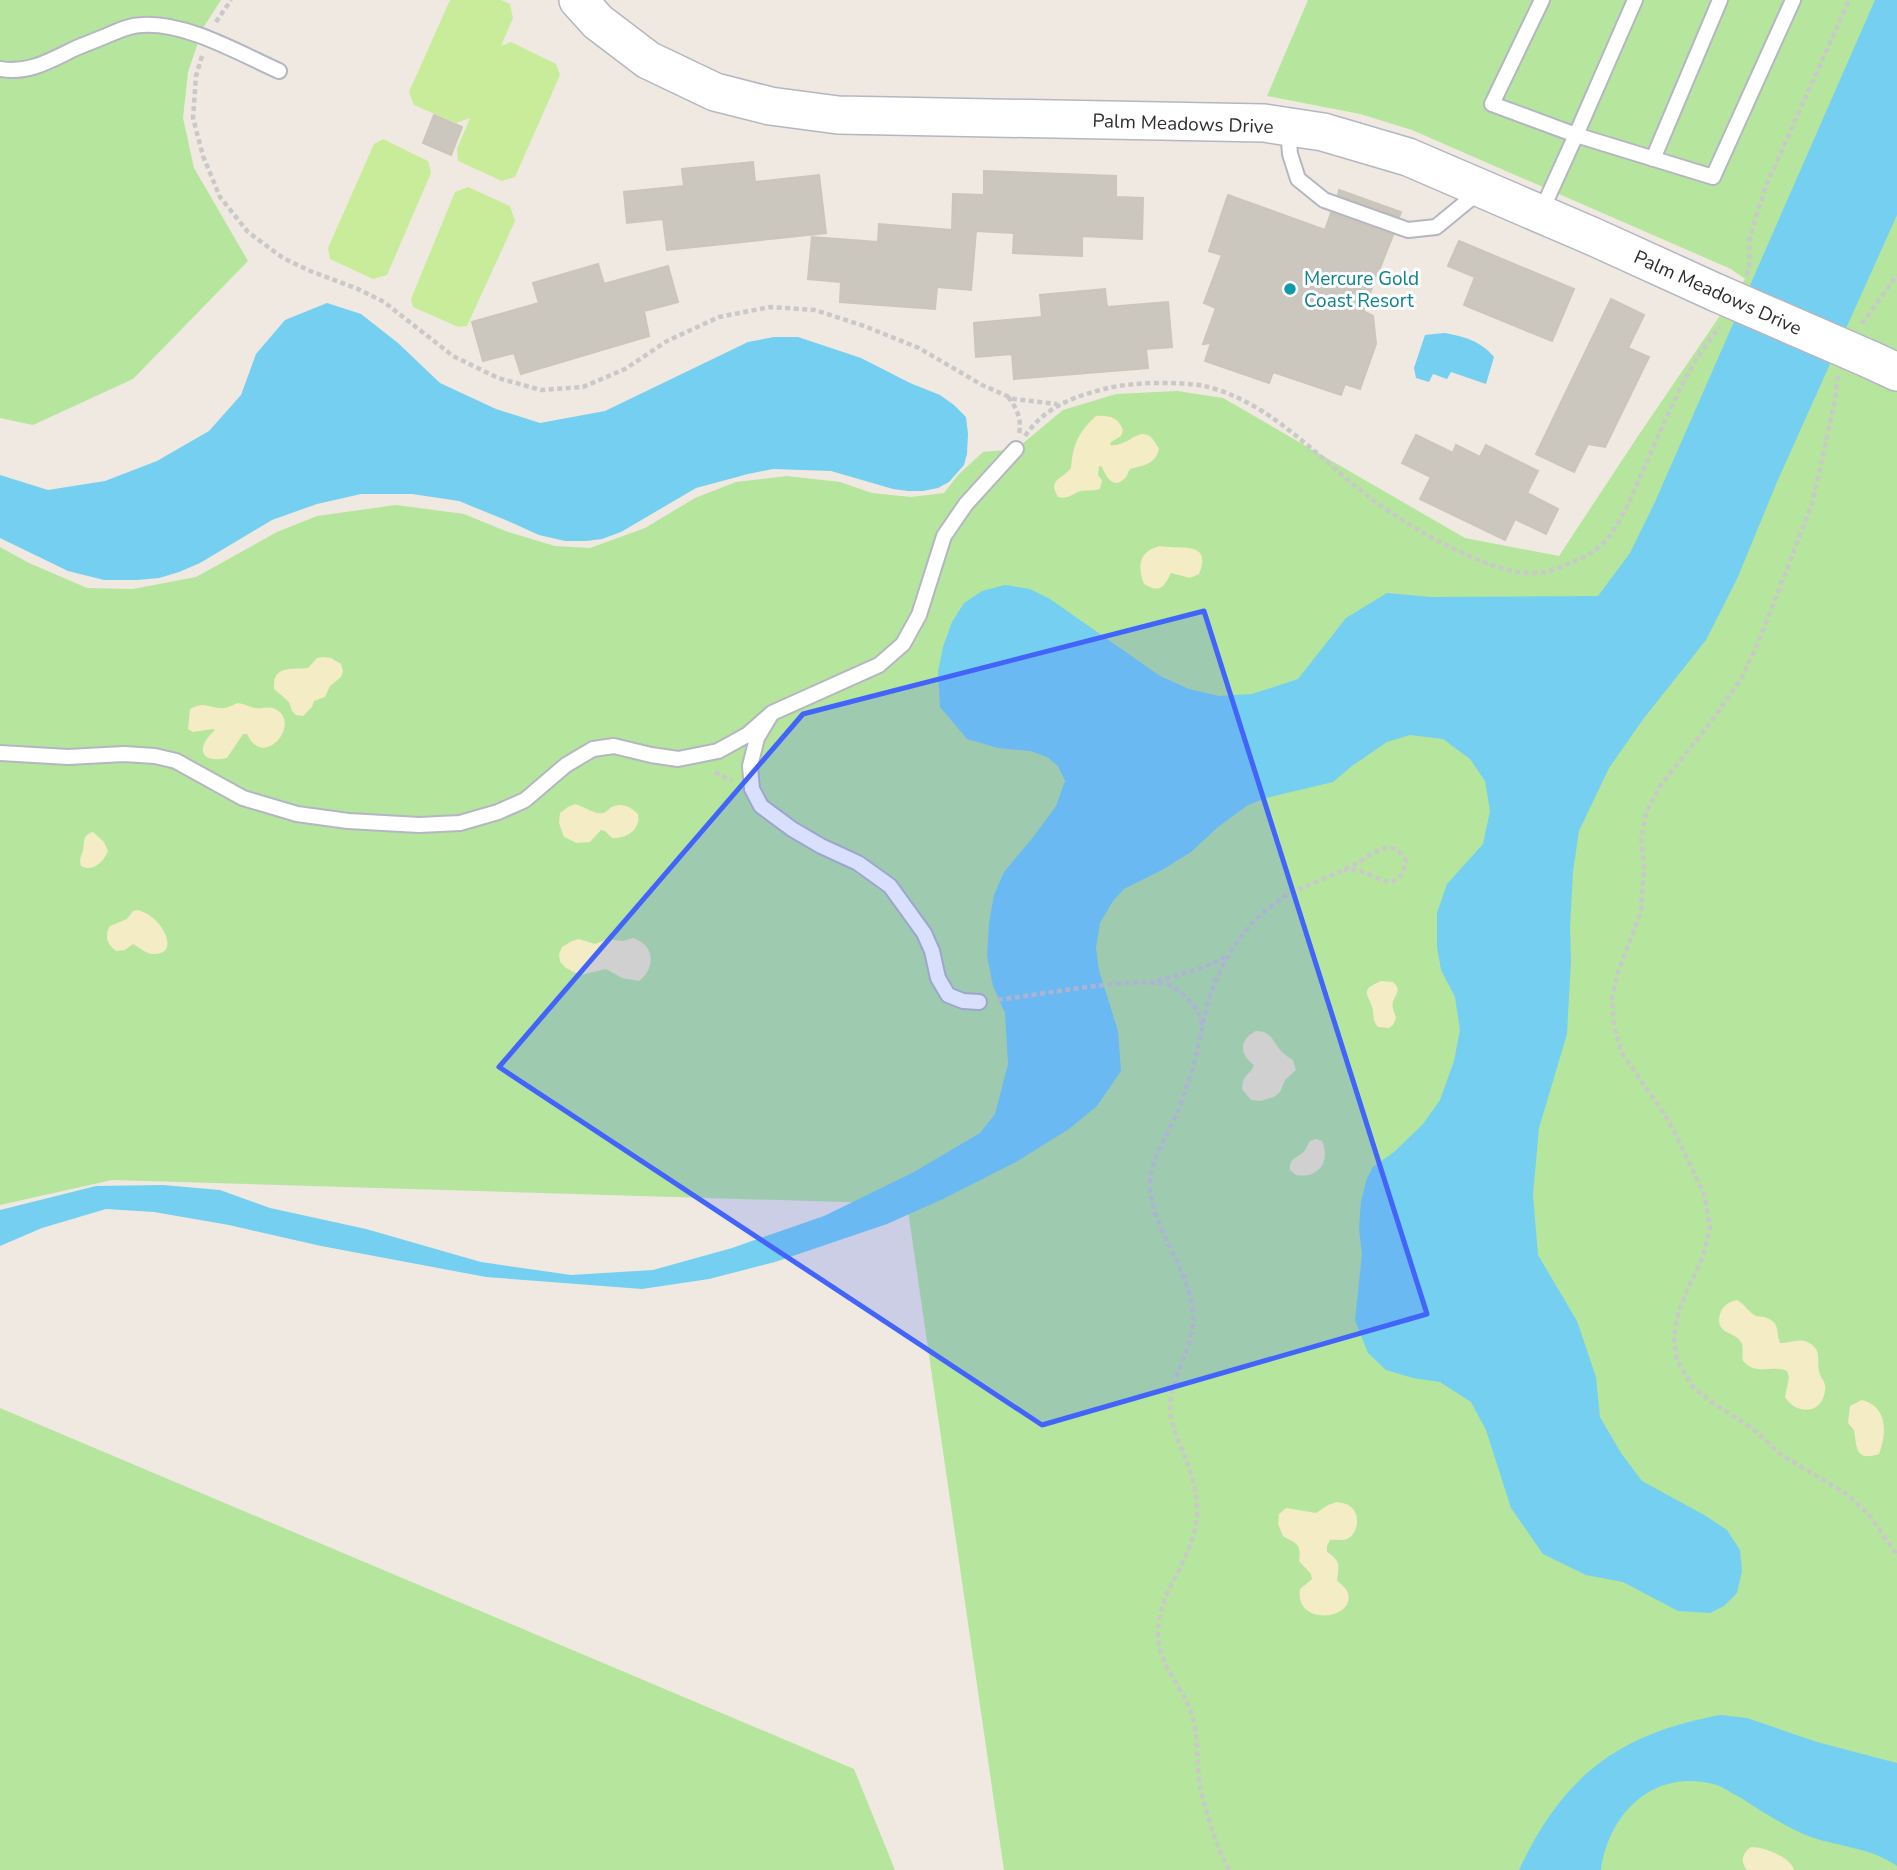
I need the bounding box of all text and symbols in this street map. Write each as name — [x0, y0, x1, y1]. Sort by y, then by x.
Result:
street label: Palm Meadows Drive — [1092, 108, 1274, 140]
street label: Palm Meadows Drive — [1630, 244, 1806, 342]
place label: Mercure Gold Coast Resort — [1304, 266, 1419, 314]
marker: Mercure Gold Coast Resort — [1282, 281, 1298, 297]

